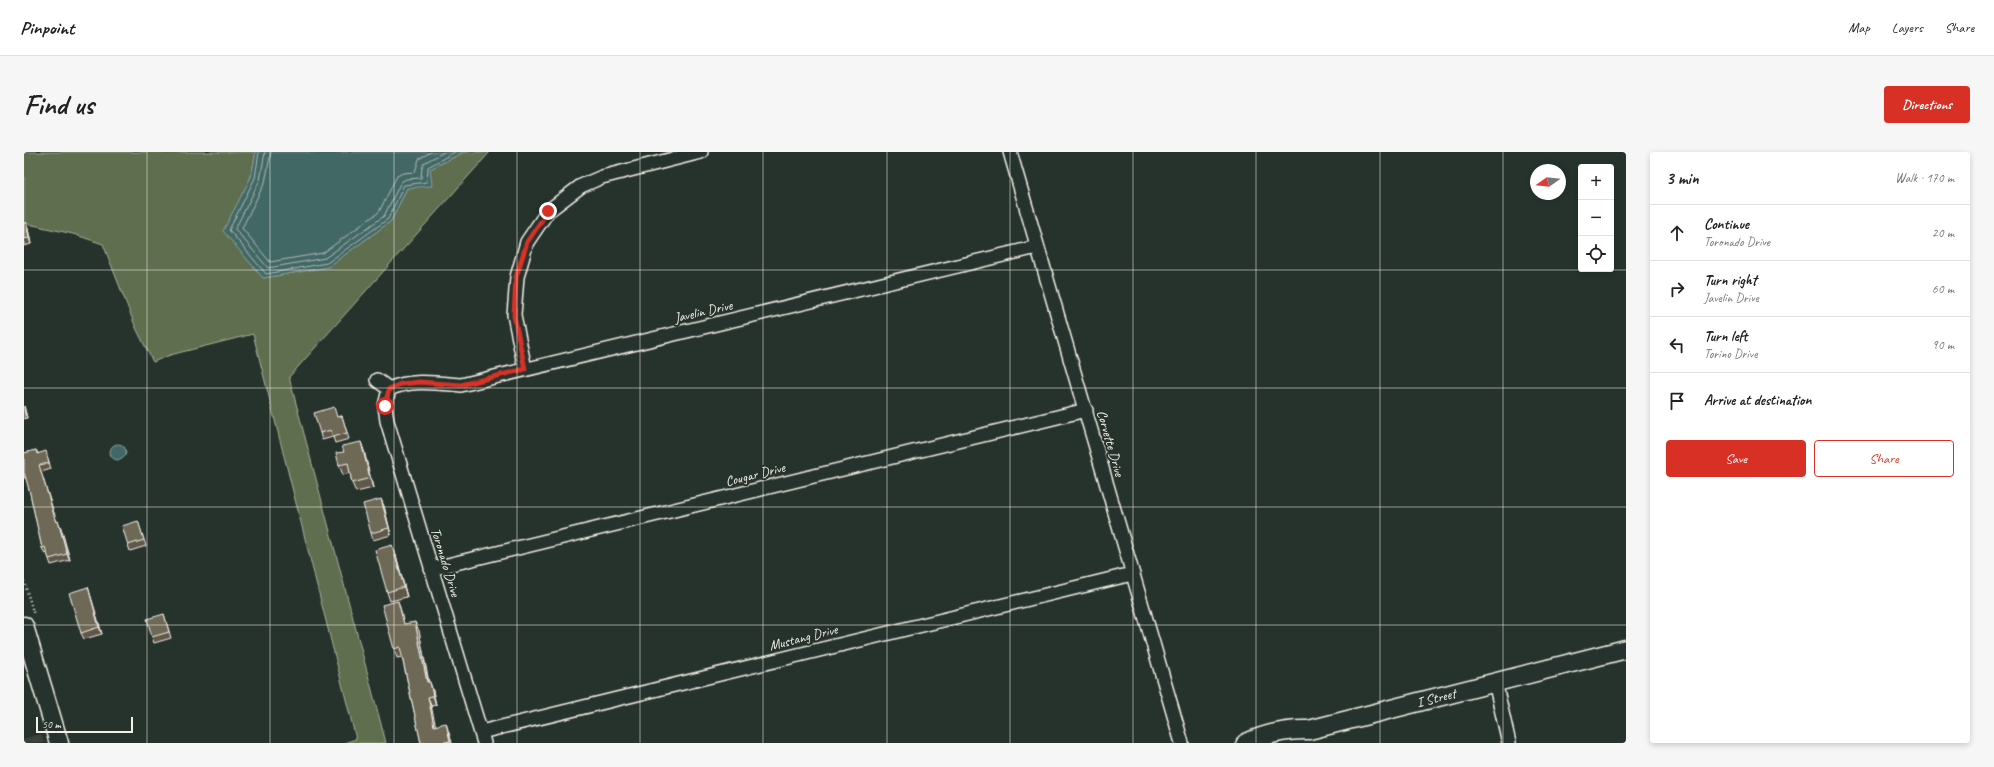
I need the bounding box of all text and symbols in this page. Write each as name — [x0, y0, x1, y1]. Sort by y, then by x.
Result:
text: Pinpoint — [20, 16, 74, 40]
text: Map — [1848, 19, 1870, 36]
text: Layers — [1892, 19, 1923, 36]
text: Share — [1945, 19, 1974, 36]
button: Directions — [1884, 86, 1970, 123]
text: Find us — [24, 87, 94, 122]
north arrow — [1530, 164, 1566, 200]
map controls — [1578, 164, 1614, 272]
button: + — [1578, 164, 1614, 200]
text: 3 min — [1666, 168, 1699, 189]
text: Walk · 170 m — [1895, 170, 1954, 186]
button: − — [1578, 200, 1614, 236]
route end — [539, 202, 557, 220]
text: Continue — [1704, 215, 1749, 234]
icon: ahead — [1666, 222, 1688, 244]
text: 20 m — [1932, 225, 1954, 241]
text: Toronado Drive — [1704, 234, 1770, 250]
button: locate — [1578, 236, 1614, 272]
text: Turn right — [1704, 271, 1757, 290]
icon: right — [1666, 278, 1688, 300]
text: 60 m — [1932, 281, 1954, 297]
text: Javelin Drive — [1704, 290, 1759, 306]
street label: Javelin Drive — [671, 296, 735, 327]
text: Turn left — [1704, 327, 1747, 346]
icon: left — [1666, 334, 1688, 356]
text: 90 m — [1932, 337, 1954, 353]
text: Torino Drive — [1704, 346, 1757, 362]
icon: arrive — [1666, 390, 1688, 412]
text: Arrive at destination — [1704, 391, 1811, 410]
route start — [376, 397, 394, 415]
street label: Corvette Drive — [1093, 408, 1128, 480]
button: Save — [1666, 440, 1806, 477]
button: Share — [1814, 440, 1954, 477]
street label: Cougar Drive — [723, 459, 788, 490]
street label: Toronado Drive — [427, 526, 464, 600]
street label: Mustang Drive — [767, 620, 840, 654]
street label: I Street — [1415, 684, 1460, 711]
scale bar — [36, 715, 133, 734]
text: 50 m — [42, 717, 61, 731]

